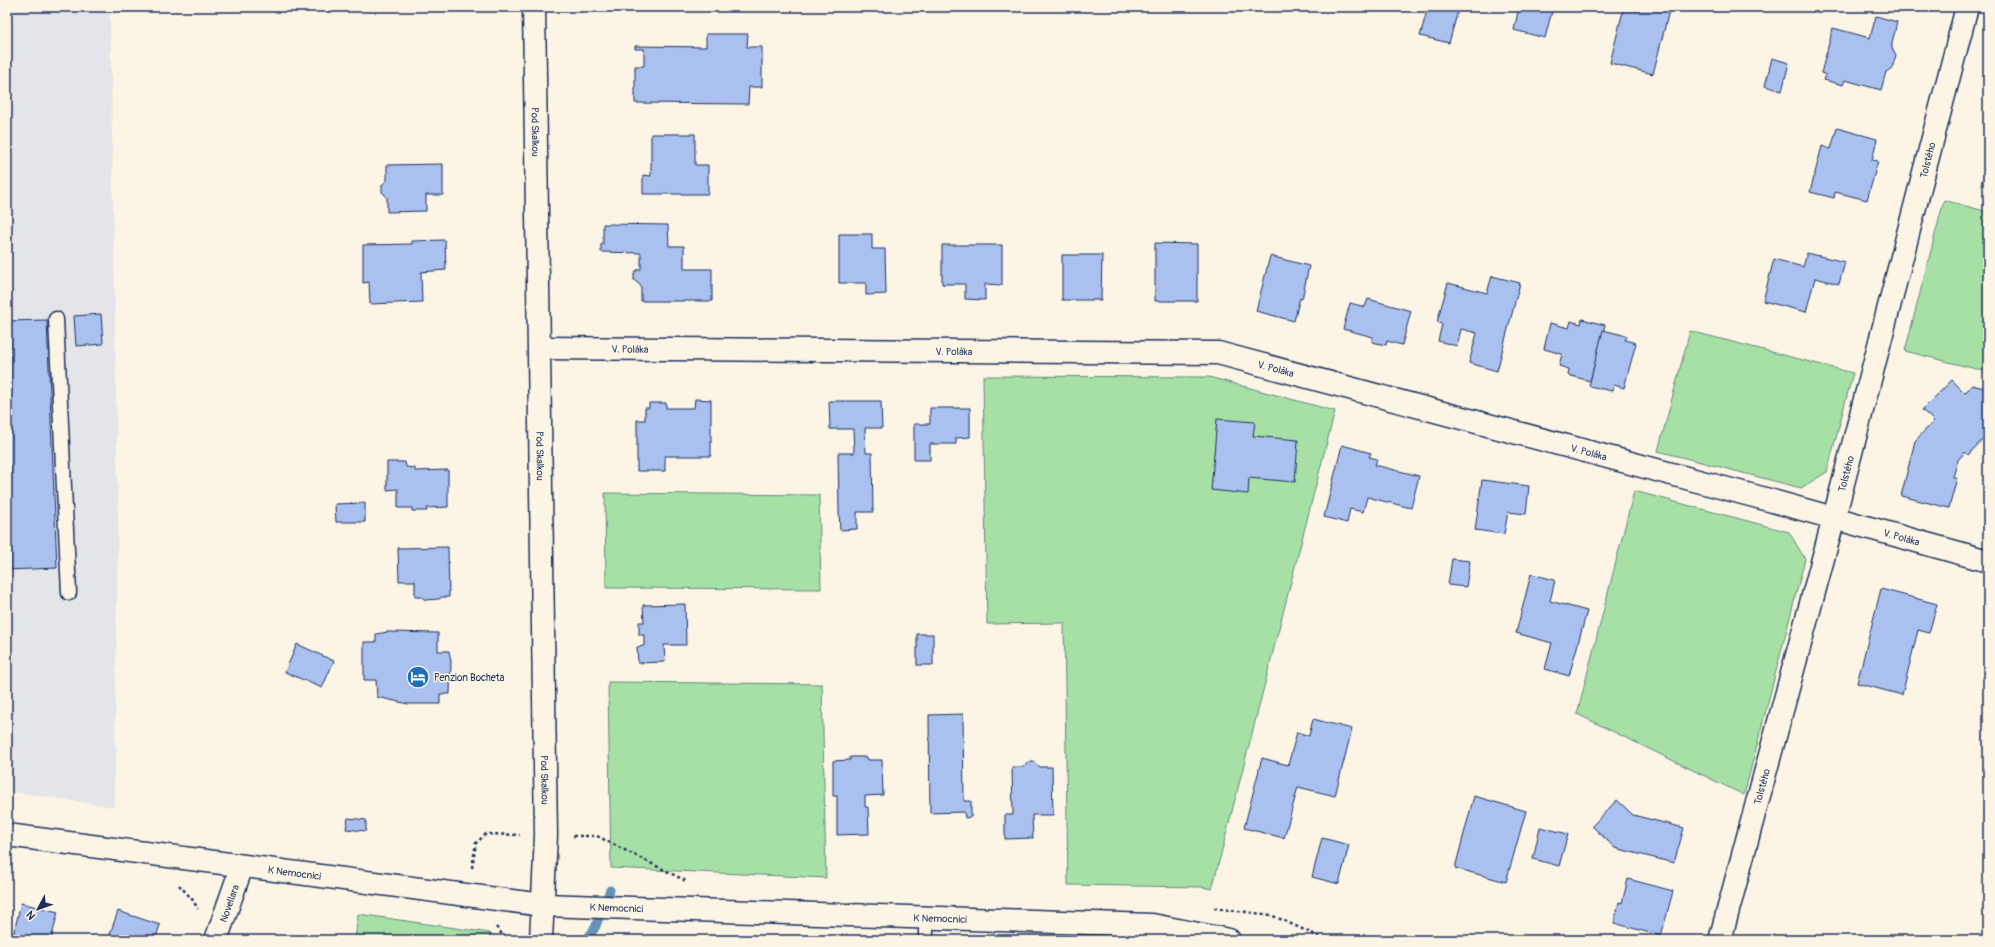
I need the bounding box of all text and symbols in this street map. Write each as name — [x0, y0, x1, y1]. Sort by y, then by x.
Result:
street label: Pod Skalkou — [528, 107, 541, 157]
street label: Tolstého — [1918, 140, 1939, 180]
street label: V. Poláka — [611, 344, 649, 356]
street label: V. Poláka — [935, 346, 973, 358]
street label: V. Poláka — [1256, 359, 1295, 380]
street label: Pod Skalkou — [533, 431, 546, 481]
street label: V. Poláka — [1569, 442, 1608, 464]
street label: Tolstého — [1836, 454, 1857, 493]
street label: V. Poláka — [1882, 527, 1921, 549]
hotel icon: Penzion Bocheta — [405, 664, 431, 690]
place label: Penzion Bocheta — [434, 672, 505, 684]
street label: Pod Skalkou — [538, 755, 551, 805]
street label: Tolstého — [1752, 767, 1773, 806]
street label: K Nemocnici — [267, 864, 322, 883]
street label: Novellara — [218, 883, 242, 924]
north arrow — [18, 889, 58, 929]
street label: K Nemocnici — [589, 902, 644, 915]
text: N — [23, 908, 38, 922]
street label: K Nemocnici — [913, 912, 967, 926]

